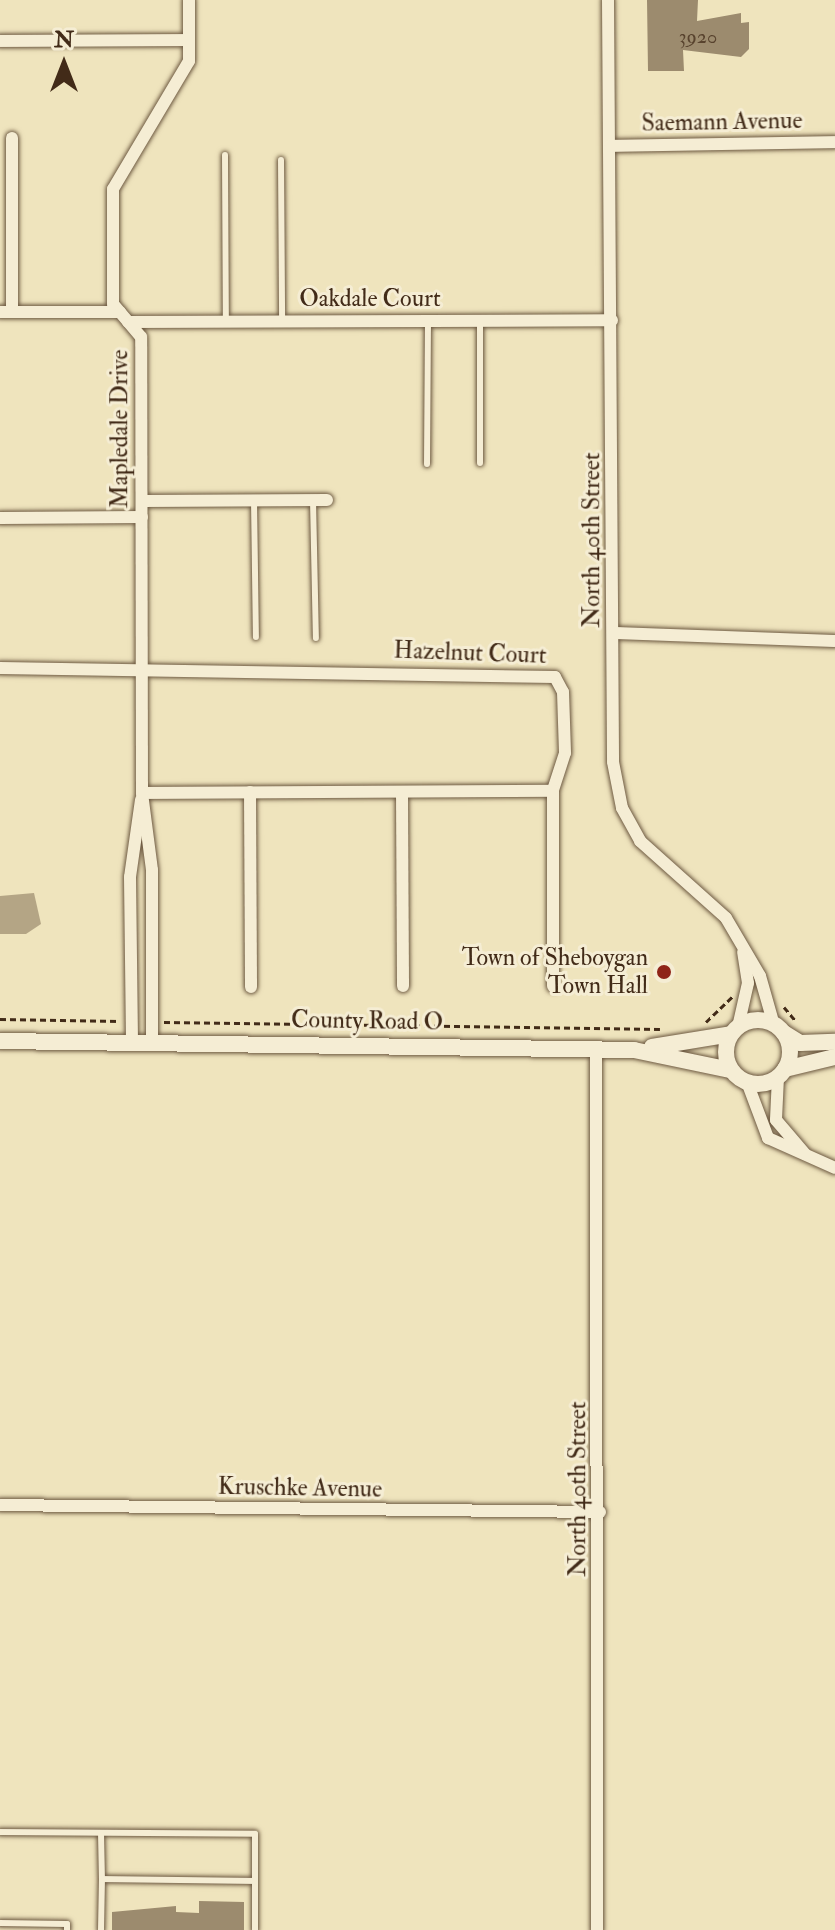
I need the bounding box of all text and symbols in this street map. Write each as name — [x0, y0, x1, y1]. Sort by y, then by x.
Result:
north arrow — [24, 24, 104, 104]
house number: 3920 — [679, 24, 717, 48]
text: N — [54, 26, 74, 54]
street label: Saemann Avenue — [641, 106, 803, 138]
street label: Oakdale Court — [299, 285, 441, 313]
street label: Mapledale Drive — [106, 350, 134, 508]
street label: North 40th Street — [578, 452, 606, 628]
street label: Hazelnut Court — [393, 636, 547, 670]
place label: Town of Sheboygan Town Hall — [462, 944, 648, 1000]
marker: Town of Sheboygan Town Hall — [655, 963, 673, 981]
street label: County Road O — [291, 1005, 443, 1037]
street label: North 40th Street — [564, 1401, 592, 1577]
street label: Kruschke Avenue — [218, 1472, 382, 1504]

